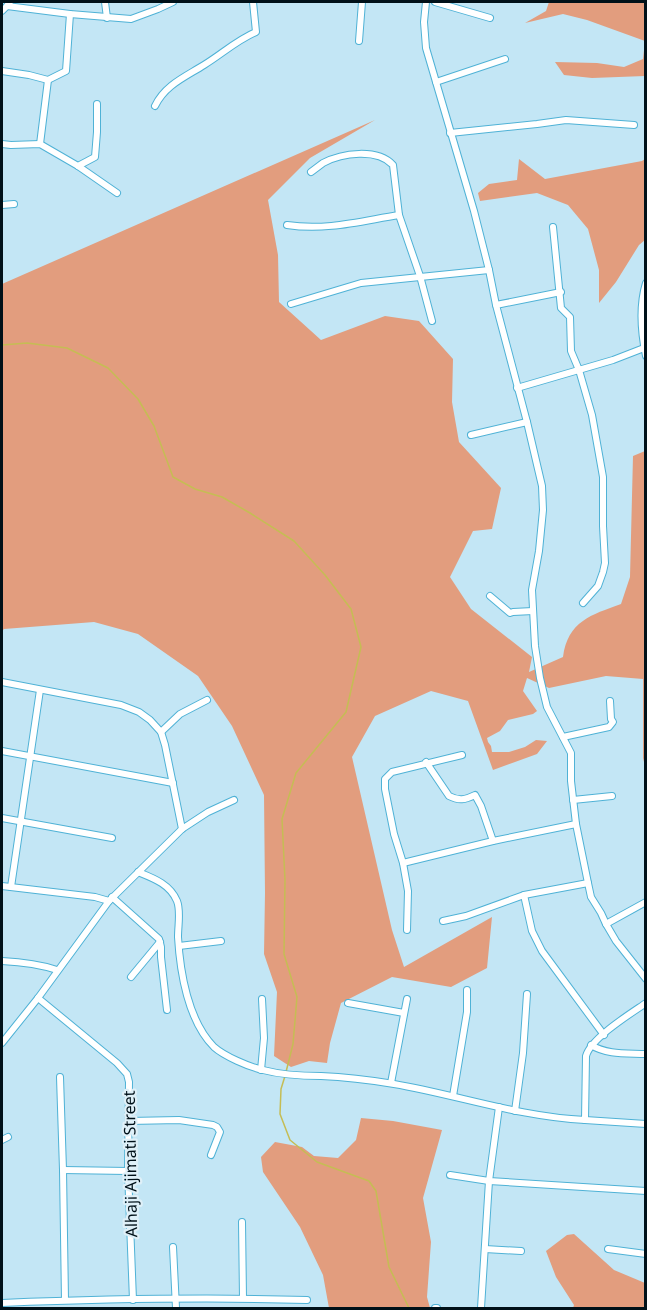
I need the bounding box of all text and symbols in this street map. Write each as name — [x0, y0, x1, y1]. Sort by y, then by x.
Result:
street label: Alhaji Ajimati Street — [118, 1090, 142, 1238]

